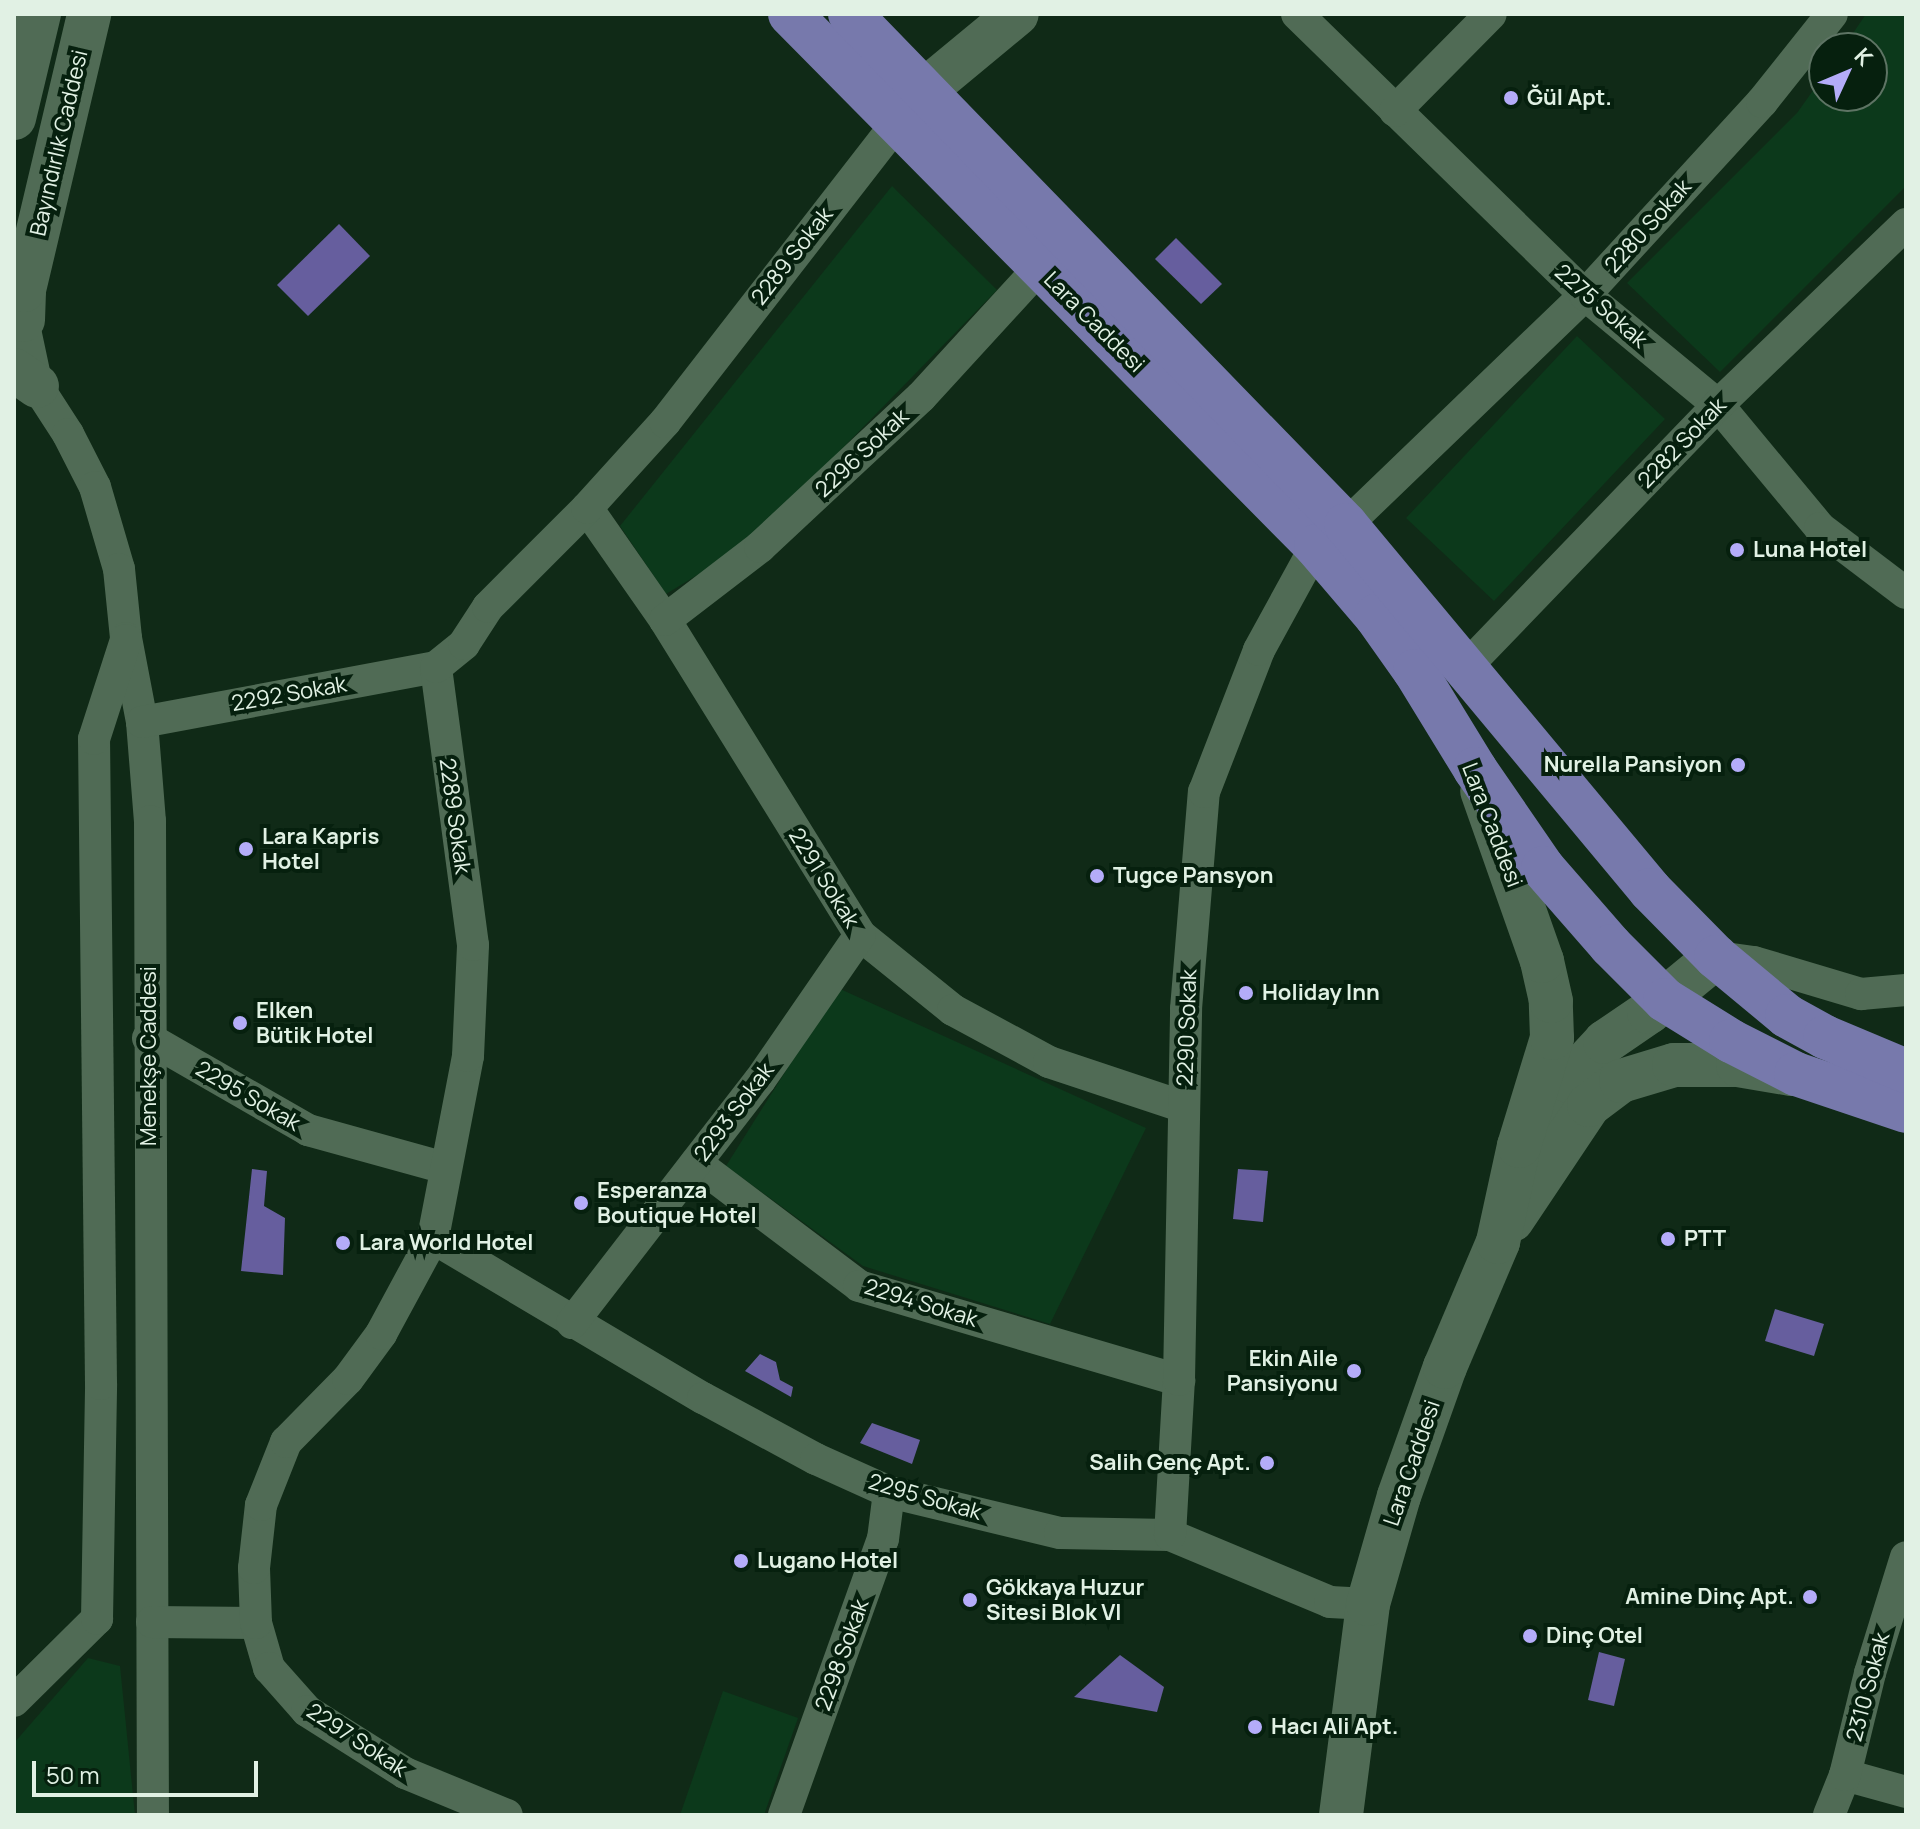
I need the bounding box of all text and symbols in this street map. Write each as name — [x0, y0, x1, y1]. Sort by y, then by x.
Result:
north arrow — [1808, 32, 1888, 112]
text: K — [1848, 41, 1880, 72]
street label: Bayındırlık Caddesi — [25, 47, 93, 239]
place label: Ğül Apt. — [1527, 85, 1612, 111]
marker: Ğül Apt. — [1502, 89, 1520, 107]
street label: 2280 Sokak — [1599, 174, 1697, 278]
street label: 2289 Sokak — [746, 202, 838, 310]
street label: 2275 Sokak — [1549, 259, 1653, 353]
street label: Lara Caddesi — [1038, 266, 1150, 378]
street label: 2282 Sokak — [1632, 392, 1732, 494]
street label: 2296 Sokak — [810, 403, 914, 503]
place label: Luna Hotel — [1753, 537, 1867, 563]
marker: Luna Hotel — [1728, 541, 1746, 559]
street label: 2292 Sokak — [229, 671, 349, 717]
place label: Nurella Pansiyon — [1544, 752, 1722, 778]
street label: 2289 Sokak — [434, 756, 476, 876]
marker: Nurella Pansiyon — [1729, 756, 1747, 774]
street label: Lara Caddesi — [1456, 759, 1528, 891]
place label: Lara Kapris Hotel — [262, 823, 379, 874]
street label: 2291 Sokak — [783, 823, 865, 933]
marker: Lara Kapris Hotel — [237, 840, 255, 858]
place label: Tugce Pansyon — [1113, 863, 1273, 889]
marker: Tugce Pansyon — [1088, 867, 1106, 885]
street label: Menekşe Caddesi — [136, 966, 162, 1146]
street label: 2290 Sokak — [1172, 969, 1202, 1087]
place label: Holiday Inn — [1262, 980, 1380, 1006]
marker: Holiday Inn — [1237, 984, 1255, 1002]
place label: Elken Bütik Hotel — [256, 997, 373, 1048]
marker: Elken Bütik Hotel — [231, 1014, 249, 1032]
street label: 2295 Sokak — [191, 1055, 305, 1137]
street label: 2293 Sokak — [689, 1058, 779, 1166]
place label: Esperanza Boutique Hotel — [597, 1177, 757, 1228]
marker: Esperanza Boutique Hotel — [572, 1194, 590, 1212]
place label: PTT — [1684, 1226, 1726, 1252]
place label: Lara World Hotel — [359, 1230, 533, 1256]
marker: PTT — [1659, 1230, 1677, 1248]
marker: Lara World Hotel — [334, 1234, 352, 1252]
street label: 2294 Sokak — [861, 1273, 981, 1333]
place label: Ekin Aile Pansiyonu — [1227, 1345, 1338, 1396]
marker: Ekin Aile Pansiyonu — [1345, 1362, 1363, 1380]
street label: Lara Caddesi — [1378, 1397, 1446, 1529]
place label: Salih Genç Apt. — [1089, 1450, 1251, 1476]
marker: Salih Genç Apt. — [1258, 1454, 1276, 1472]
street label: 2295 Sokak — [865, 1468, 985, 1526]
place label: Lugano Hotel — [757, 1548, 898, 1574]
marker: Lugano Hotel — [732, 1552, 750, 1570]
place label: Gökkaya Huzur Sitesi Blok VI — [986, 1574, 1144, 1626]
place label: Amine Dinç Apt. — [1625, 1584, 1794, 1610]
marker: Amine Dinç Apt. — [1801, 1588, 1819, 1606]
marker: Gökkaya Huzur Sitesi Blok VI — [961, 1591, 979, 1609]
street label: 2298 Sokak — [810, 1596, 874, 1714]
place label: Dinç Otel — [1546, 1623, 1643, 1649]
marker: Dinç Otel — [1521, 1627, 1539, 1645]
street label: 2310 Sokak — [1841, 1630, 1895, 1744]
street label: 2297 Sokak — [302, 1698, 412, 1782]
place label: Hacı Ali Apt. — [1271, 1714, 1398, 1740]
marker: Hacı Ali Apt. — [1246, 1718, 1264, 1736]
scale bar — [36, 1745, 262, 1795]
text: 50 m — [46, 1758, 100, 1791]

